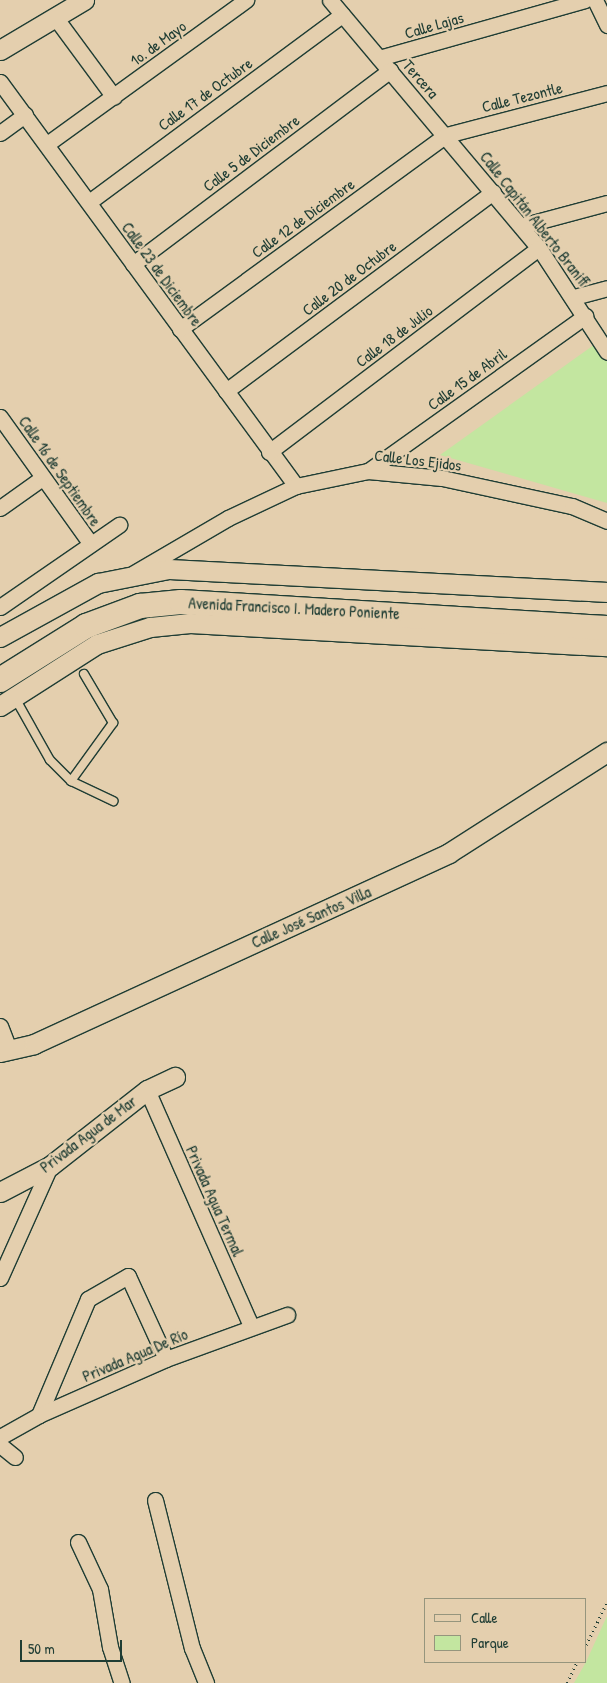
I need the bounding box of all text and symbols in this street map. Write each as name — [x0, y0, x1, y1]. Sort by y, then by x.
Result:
street label: Calle Lajas — [402, 7, 466, 43]
street label: 1o. de Mayo — [126, 16, 190, 70]
street label: Calle 17 de Octubre — [154, 53, 256, 135]
street label: Tercera — [399, 56, 443, 102]
street label: Calle Tezontle — [480, 78, 564, 116]
street label: Calle 5 de Diciembre — [199, 110, 303, 196]
street label: Calle Capitán Alberto Braniff — [476, 147, 594, 291]
street label: Calle 12 de Diciembre — [248, 174, 358, 262]
street label: Calle 23 de Diciembre — [118, 218, 206, 330]
street label: Calle 20 de Octubre — [298, 236, 400, 320]
street label: Calle 18 de Julio — [352, 301, 436, 371]
street label: Calle 15 de Abril — [424, 344, 510, 414]
street label: Calle 16 de Septiembre — [15, 412, 105, 530]
street label: Calle Los Ejidos — [373, 445, 463, 475]
street label: Avenida Francisco I. Madero Poniente — [188, 593, 400, 623]
street label: Calle José Santos Villa — [248, 882, 374, 952]
street label: Privada Agua de Mar — [36, 1091, 140, 1177]
street label: Privada Agua Termal — [182, 1143, 248, 1259]
street label: Privada Agua De Río — [79, 1324, 191, 1386]
legend — [424, 1598, 587, 1663]
text: Calle — [471, 1607, 498, 1628]
scale bar — [22, 1630, 125, 1662]
text: Parque — [471, 1632, 509, 1653]
text: 50 m — [28, 1638, 55, 1659]

